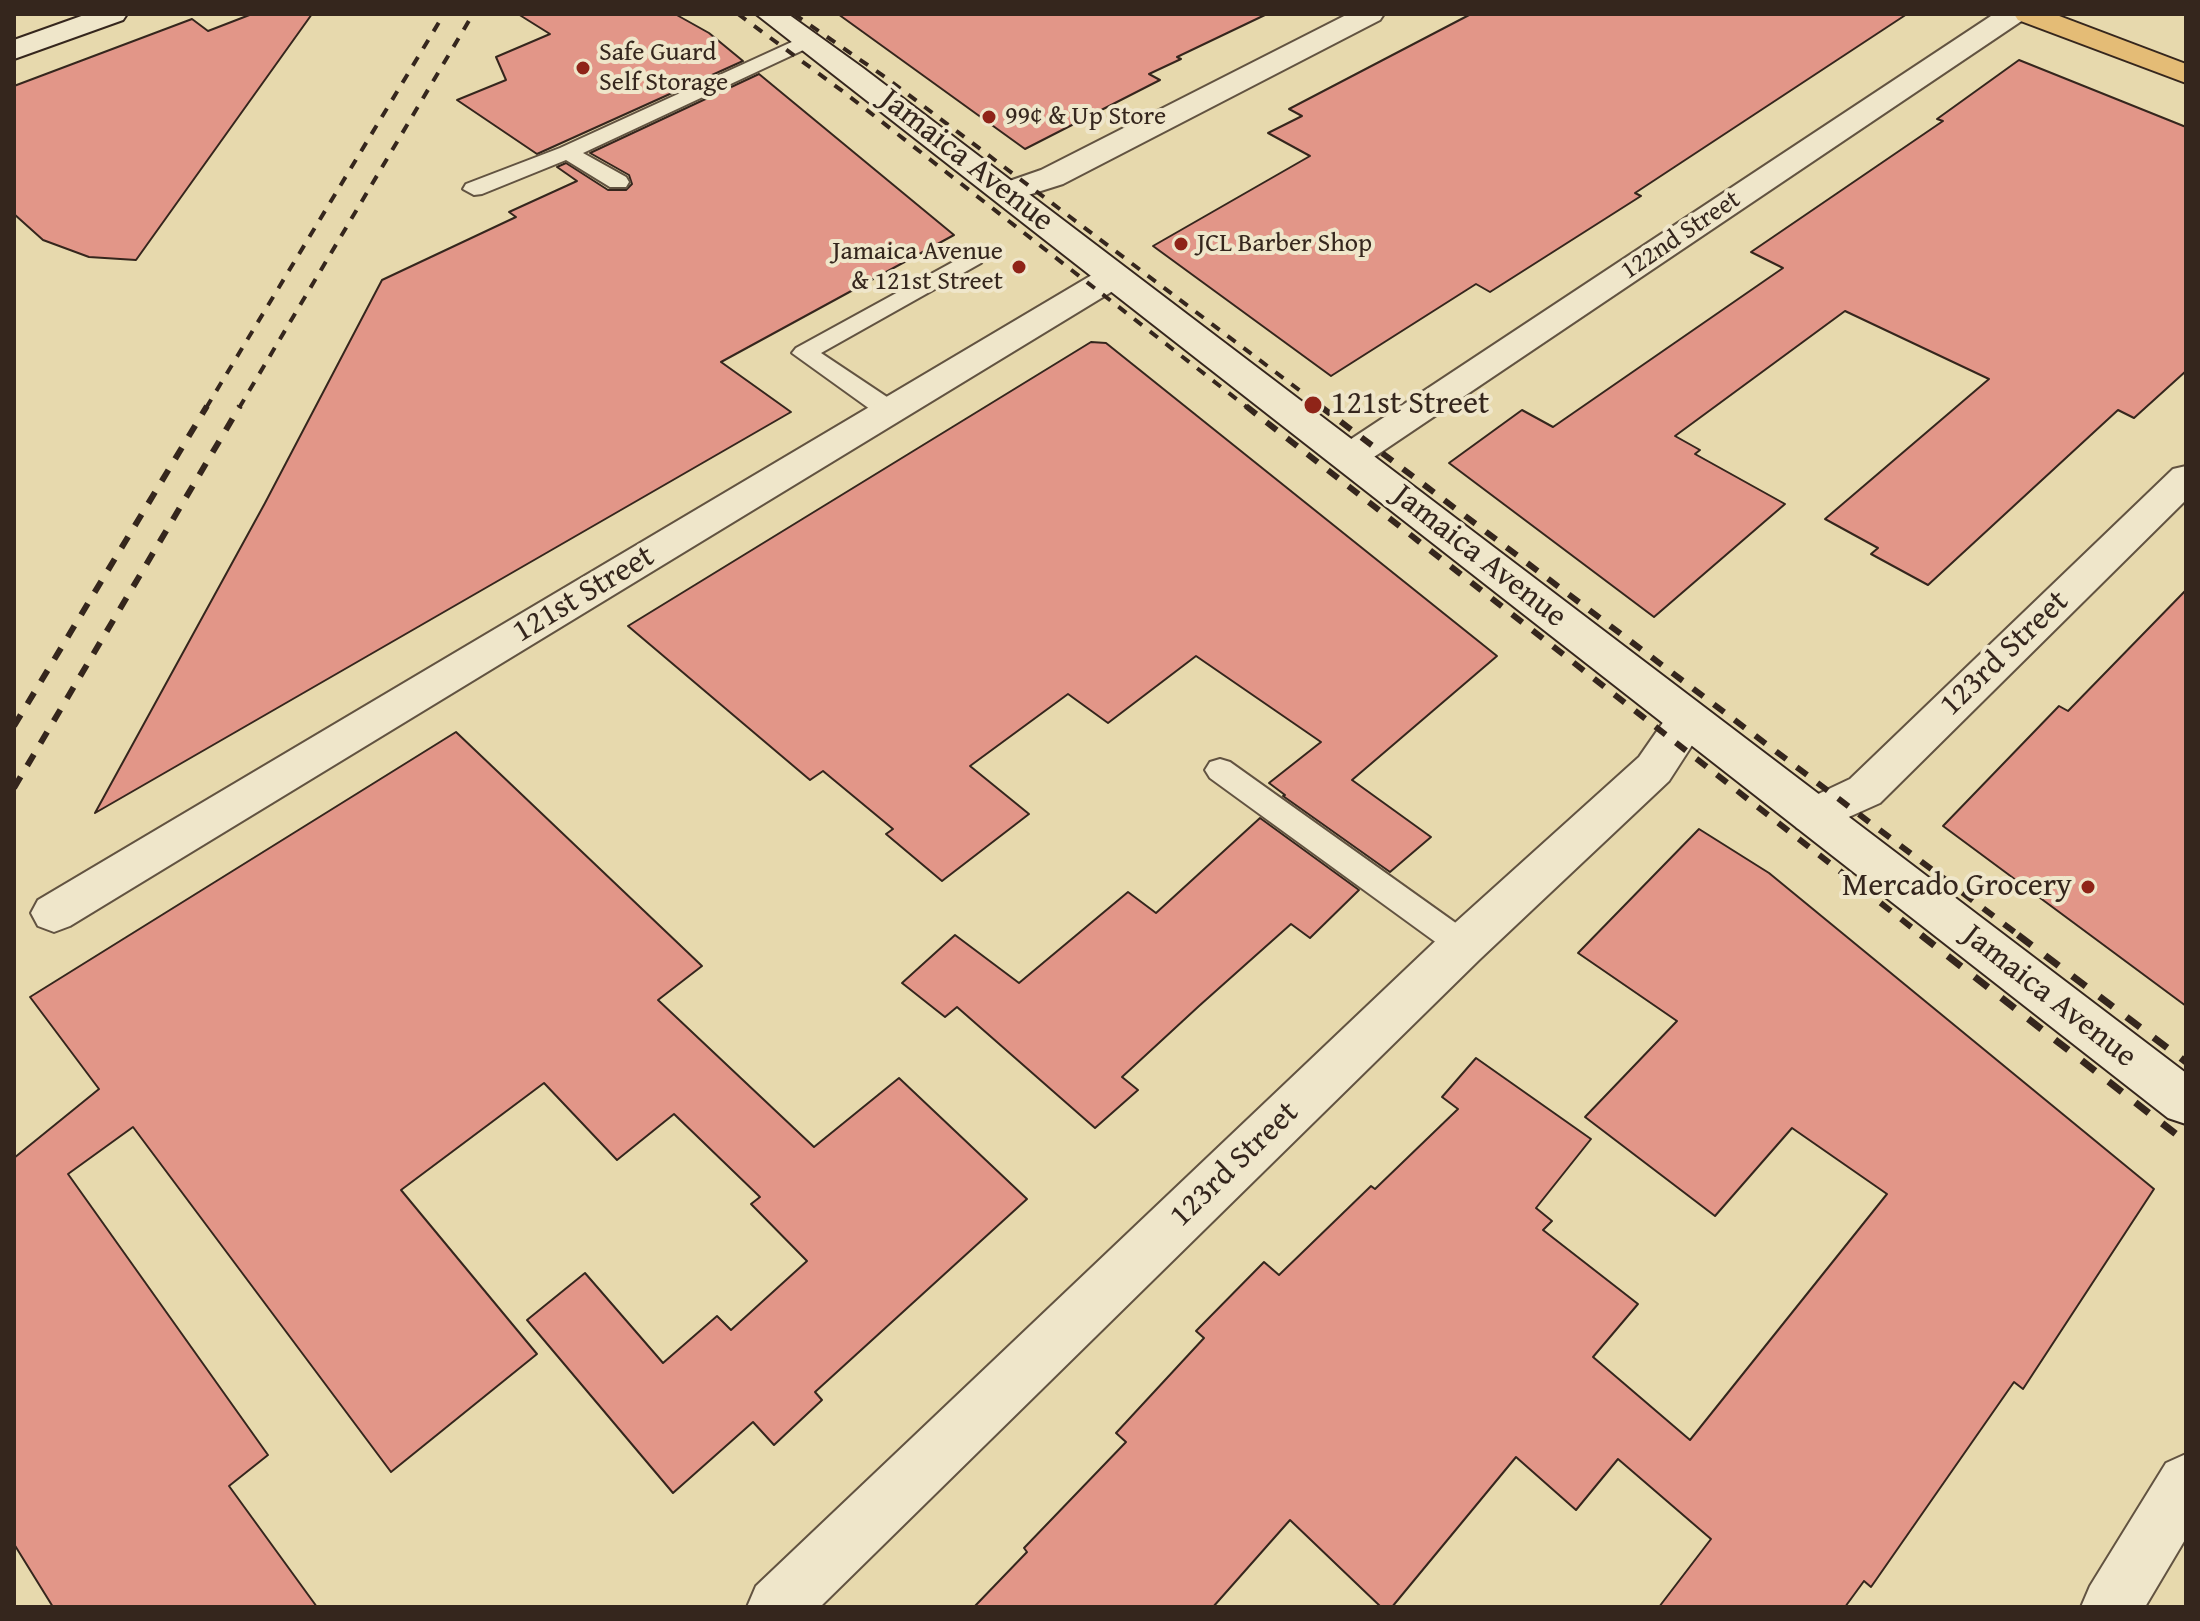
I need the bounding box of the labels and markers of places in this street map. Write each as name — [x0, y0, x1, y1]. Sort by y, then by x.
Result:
place label: Safe Guard Self Storage — [599, 37, 728, 98]
marker: Safe Guard Self Storage — [574, 59, 592, 77]
place label: 99¢ & Up Store — [1005, 101, 1166, 133]
marker: 99¢ & Up Store — [980, 108, 998, 126]
place label: JCL Barber Shop — [1197, 228, 1372, 260]
marker: JCL Barber Shop — [1172, 235, 1190, 253]
place label: Jamaica Avenue & 121st Street — [832, 236, 1003, 298]
marker: Jamaica Avenue & 121st Street — [1010, 258, 1028, 276]
place label: 121st Street — [1331, 386, 1489, 424]
marker: 121st Street — [1302, 394, 1324, 416]
place label: Mercado Grocery — [1842, 868, 2072, 906]
marker: Mercado Grocery — [2079, 878, 2097, 896]

